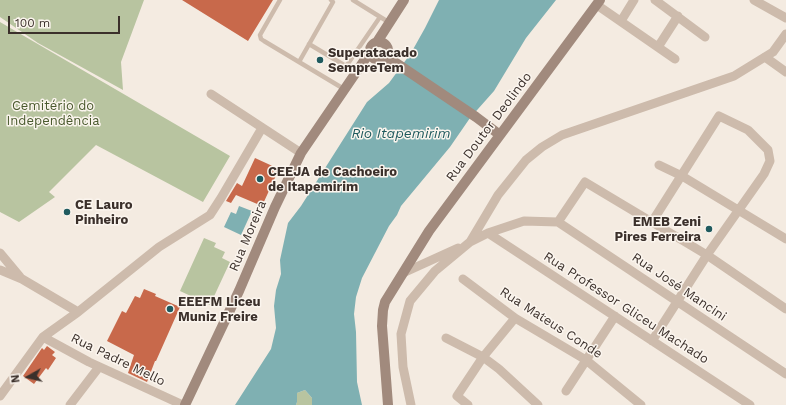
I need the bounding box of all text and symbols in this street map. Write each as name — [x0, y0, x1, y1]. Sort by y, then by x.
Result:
scale bar — [10, 8, 122, 34]
text: 100 m — [15, 16, 50, 30]
place label: Superatacado SempreTem — [328, 45, 417, 76]
marker: Superatacado SempreTem — [315, 55, 325, 65]
street label: Rua Doutor Deolindo — [443, 69, 535, 185]
park label: Cemitério do Independência — [7, 98, 99, 129]
water label: Rio Itapemirim — [351, 126, 451, 142]
place label: CEEJA de Cachoeiro de Itapemirim — [268, 164, 397, 195]
marker: CEEJA de Cachoeiro de Itapemirim — [255, 174, 265, 184]
place label: CE Lauro Pinheiro — [75, 197, 132, 228]
street label: Rua Moreira — [226, 198, 270, 274]
marker: CE Lauro Pinheiro — [62, 207, 72, 217]
place label: EMEB Zeni Pires Ferreira — [615, 214, 701, 245]
marker: EMEB Zeni Pires Ferreira — [704, 224, 714, 234]
street label: Rua Professor Gliceu Machado — [540, 249, 712, 367]
street label: Rua José Mancini — [629, 250, 729, 324]
street label: Rua Mateus Conde — [497, 284, 605, 362]
place label: EEEFM Liceu Muniz Freire — [178, 294, 261, 325]
marker: EEEFM Liceu Muniz Freire — [165, 304, 175, 314]
street label: Rua Padre Mello — [68, 330, 168, 390]
north arrow — [8, 357, 48, 397]
text: N — [9, 374, 23, 384]

